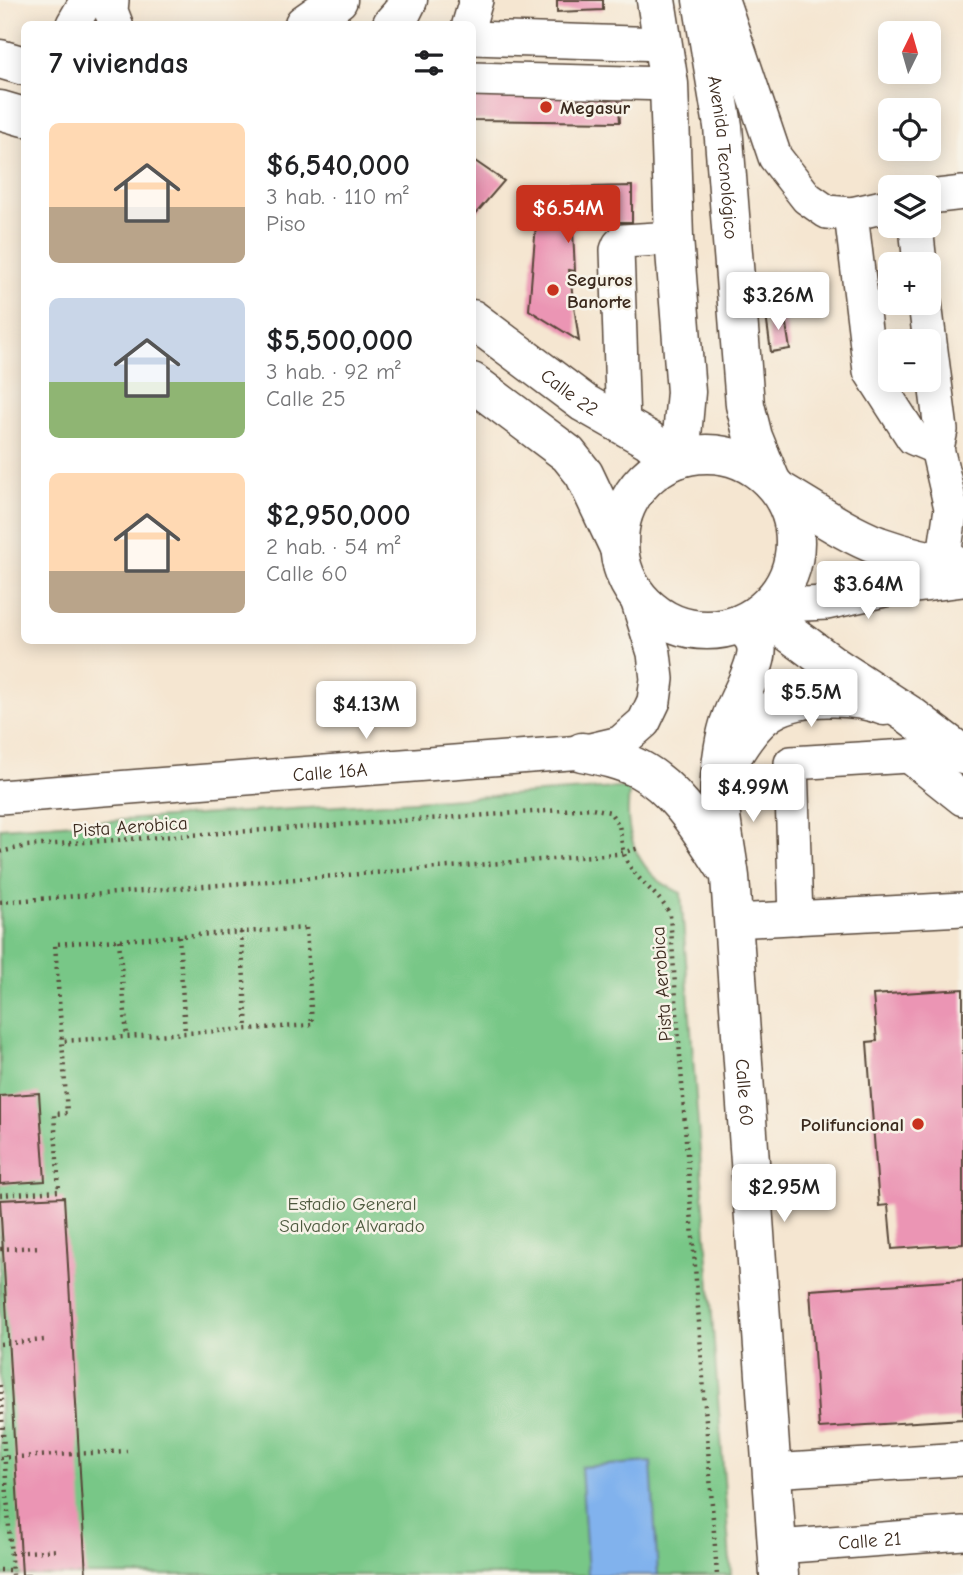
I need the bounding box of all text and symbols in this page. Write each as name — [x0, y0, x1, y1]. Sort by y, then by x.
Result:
north arrow — [878, 21, 942, 84]
map controls — [878, 21, 941, 392]
icon: filters — [410, 44, 448, 82]
text: 7 viviendas — [49, 46, 188, 81]
street label: Avenida Tecnológico — [703, 74, 742, 240]
place label: Megasur — [560, 97, 631, 119]
button: locate — [878, 98, 941, 161]
marker: Megasur — [538, 99, 554, 115]
text: $6,540,000 — [266, 148, 410, 183]
icon: home — [105, 151, 189, 235]
button: layers — [878, 175, 941, 238]
text: 3 hab. · 110 m² — [266, 183, 409, 210]
pin: $6.54M — [511, 186, 625, 245]
text: $6.54M — [532, 194, 604, 221]
text: Piso — [266, 210, 306, 237]
button: + — [878, 252, 941, 315]
place label: Seguros Banorte — [567, 269, 632, 313]
pin: $3.26M — [721, 272, 835, 332]
text: $3.26M — [742, 281, 814, 308]
marker: Seguros Banorte — [545, 282, 561, 298]
text: $5,500,000 — [266, 323, 413, 358]
icon: home — [105, 326, 189, 410]
button: − — [878, 329, 941, 392]
text: 3 hab. · 92 m² — [266, 358, 401, 385]
street label: Calle 22 — [536, 365, 602, 421]
text: Calle 25 — [266, 385, 346, 412]
text: $2,950,000 — [266, 498, 411, 533]
icon: home — [105, 501, 189, 585]
text: 2 hab. · 54 m² — [266, 533, 401, 560]
text: Calle 60 — [266, 560, 348, 587]
pin: $3.64M — [811, 562, 925, 621]
text: $3.64M — [833, 570, 903, 597]
pin: $5.5M — [762, 670, 860, 729]
text: $5.5M — [781, 678, 841, 705]
pin: $4.13M — [309, 682, 423, 741]
text: $4.13M — [332, 690, 400, 717]
street label: Calle 16A — [292, 759, 368, 786]
pin: $4.99M — [696, 764, 810, 824]
text: $4.99M — [717, 773, 789, 800]
street label: Pista Aerobica — [72, 812, 188, 842]
street label: Pista Aerobica — [647, 926, 677, 1042]
street label: Calle 60 — [731, 1058, 757, 1127]
place label: Polifuncional — [800, 1114, 904, 1136]
marker: Polifuncional — [910, 1116, 926, 1132]
pin: $2.95M — [727, 1164, 841, 1224]
text: $2.95M — [748, 1173, 820, 1200]
park label: Estadio General Salvador Alvarado — [279, 1193, 425, 1237]
street label: Calle 21 — [837, 1528, 902, 1554]

